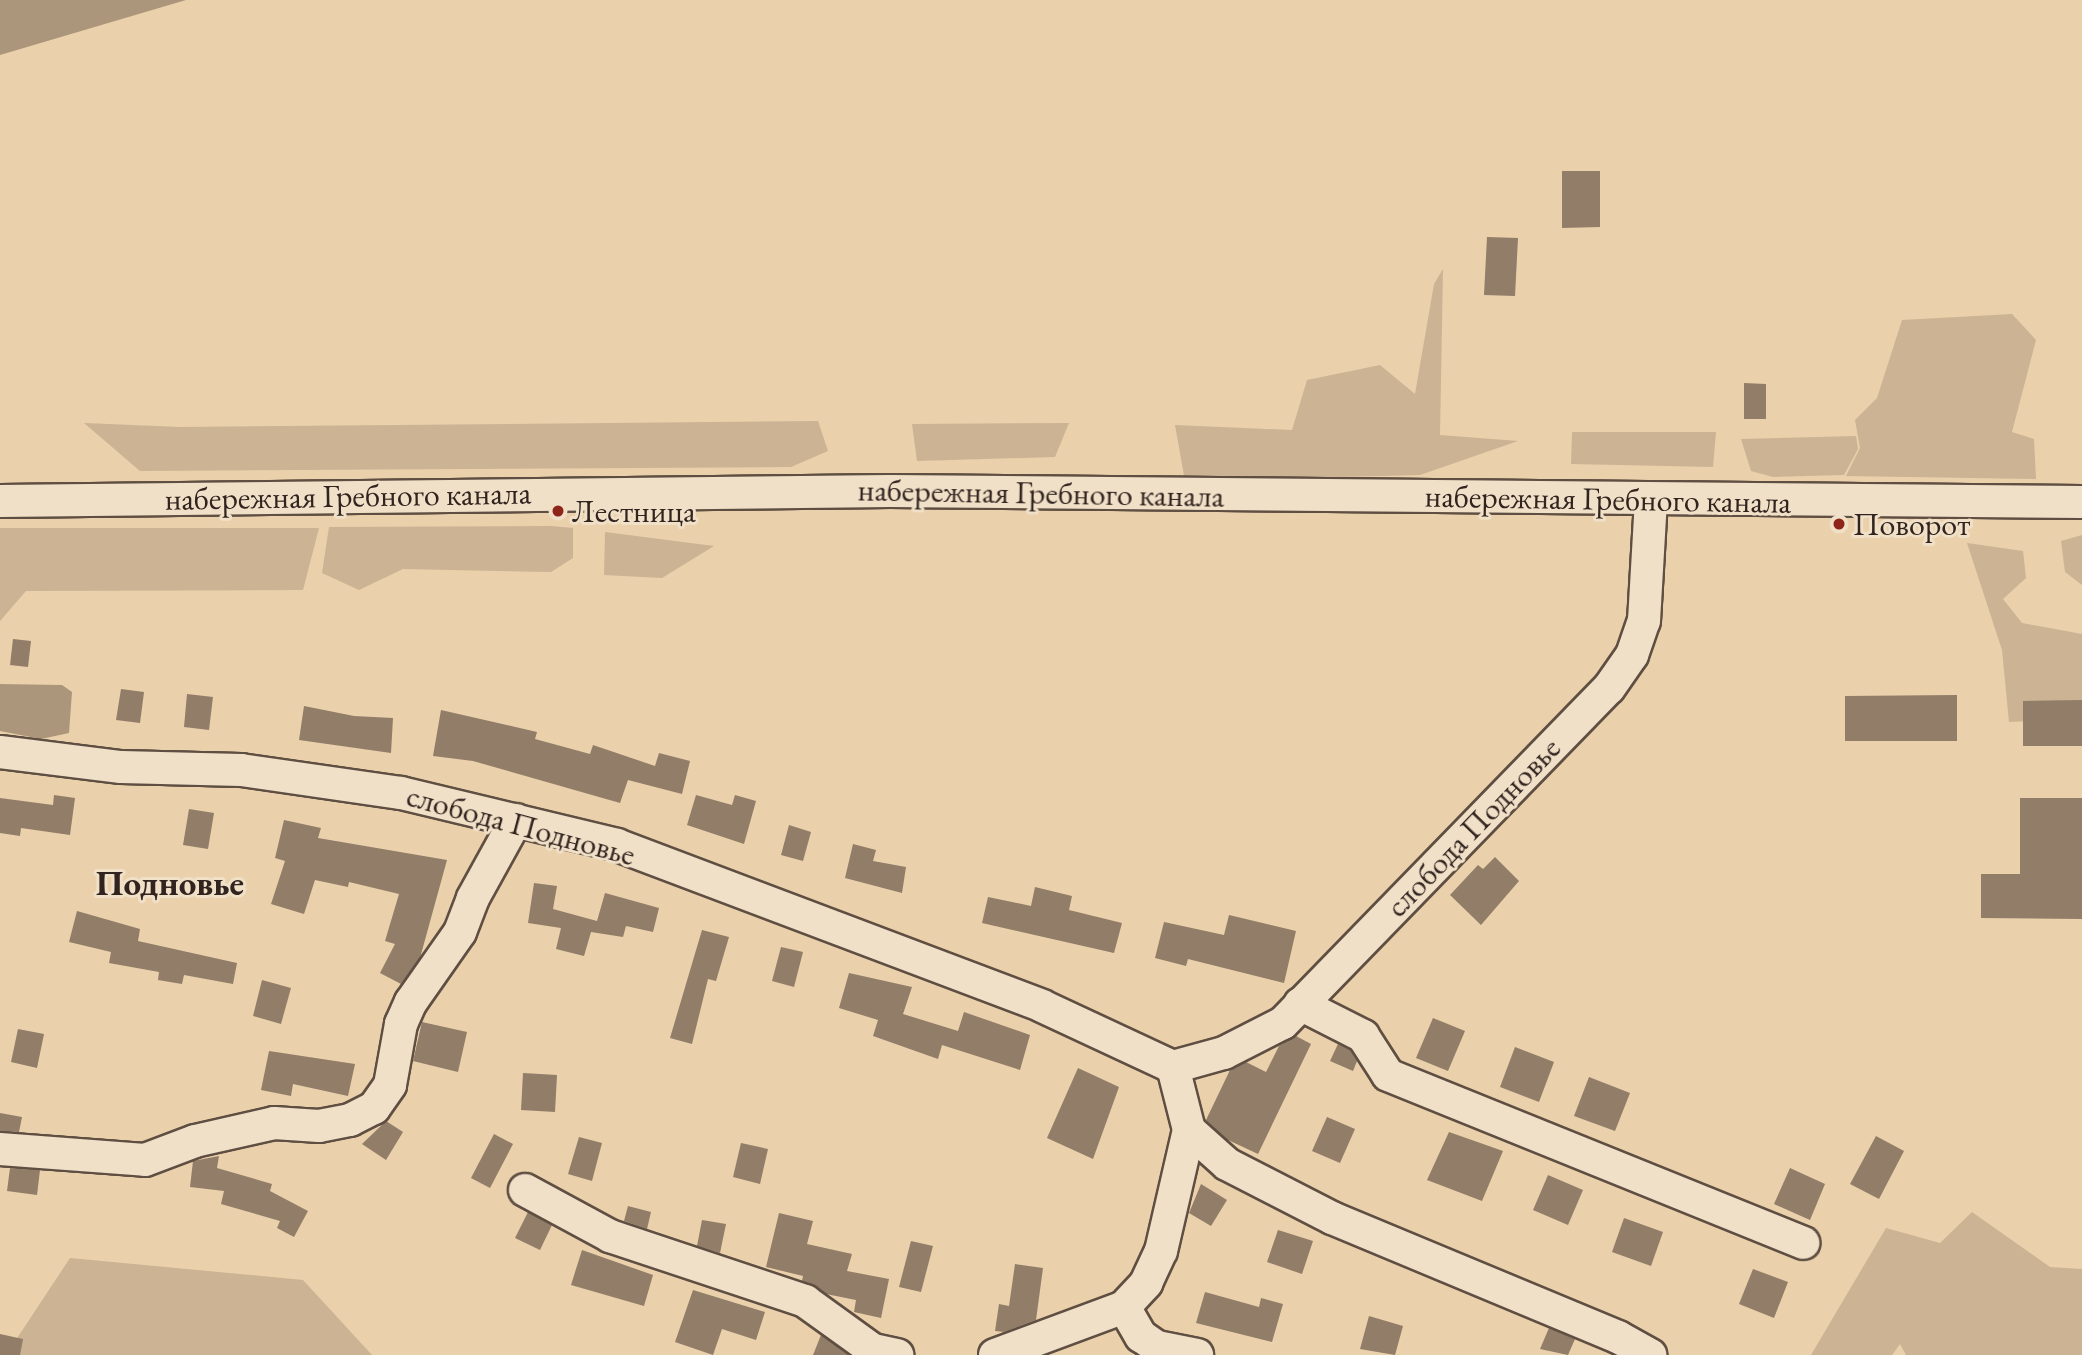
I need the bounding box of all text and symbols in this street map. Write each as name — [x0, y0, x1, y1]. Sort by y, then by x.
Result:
street label: набережная Гребного канала — [857, 471, 1225, 515]
street label: набережная Гребного канала — [164, 474, 532, 518]
street label: набережная Гребного канала — [1424, 477, 1792, 521]
place label: Лестница — [572, 492, 696, 530]
marker: Лестница — [550, 503, 566, 519]
place label: Поворот — [1853, 505, 1970, 543]
marker: Поворот — [1831, 516, 1847, 532]
street label: слобода Подновье — [1378, 729, 1568, 925]
street label: слобода Подновье — [403, 776, 639, 874]
district label: Подновье — [96, 862, 244, 904]

